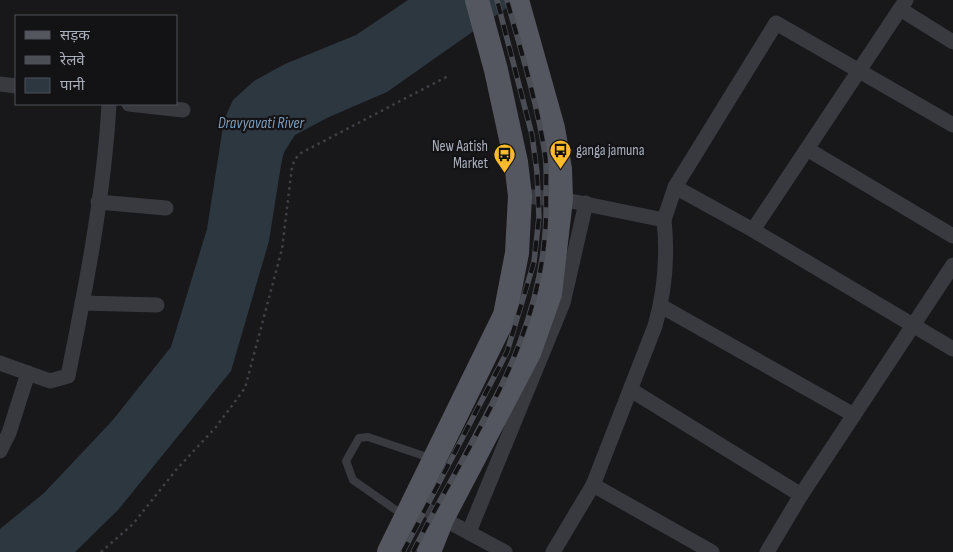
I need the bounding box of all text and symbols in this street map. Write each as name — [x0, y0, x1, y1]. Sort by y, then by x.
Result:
legend — [15, 15, 178, 105]
text: सड़क — [60, 26, 90, 45]
text: रेलवे — [59, 51, 85, 70]
text: पानी — [60, 76, 86, 95]
water label: Dravyavati River — [218, 114, 305, 133]
place label: New Aatish Market — [432, 137, 488, 173]
bus stop icon: ganga jamuna — [548, 138, 572, 169]
place label: ganga jamuna — [576, 141, 645, 160]
bus stop icon: New Aatish Market — [492, 143, 516, 174]

